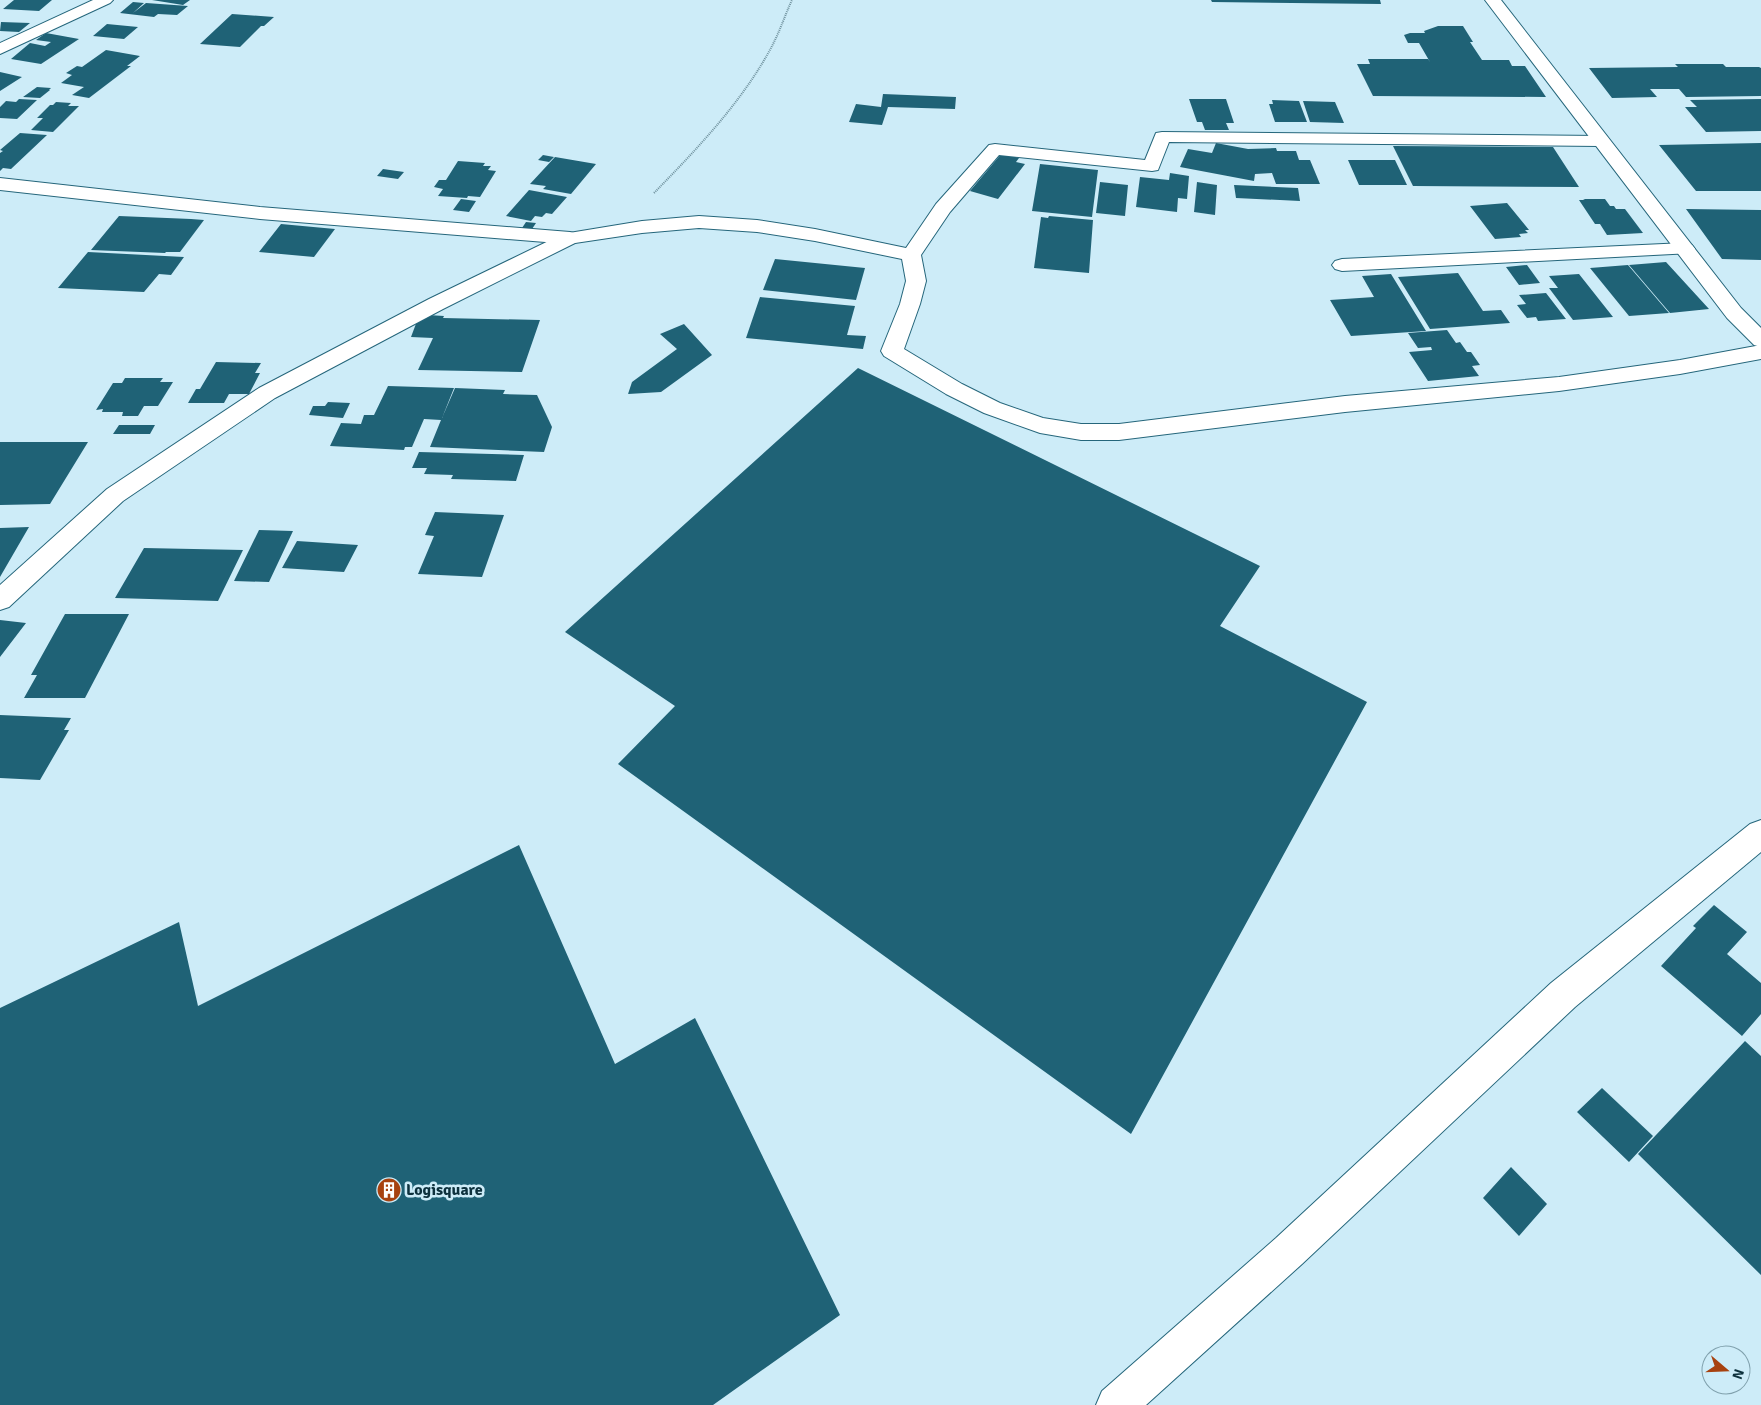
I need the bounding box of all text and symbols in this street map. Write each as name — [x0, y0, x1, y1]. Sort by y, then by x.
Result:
building icon: Logisquare — [376, 1177, 402, 1203]
place label: Logisquare — [406, 1180, 483, 1200]
north arrow — [1701, 1345, 1751, 1395]
text: N — [1728, 1367, 1747, 1381]

